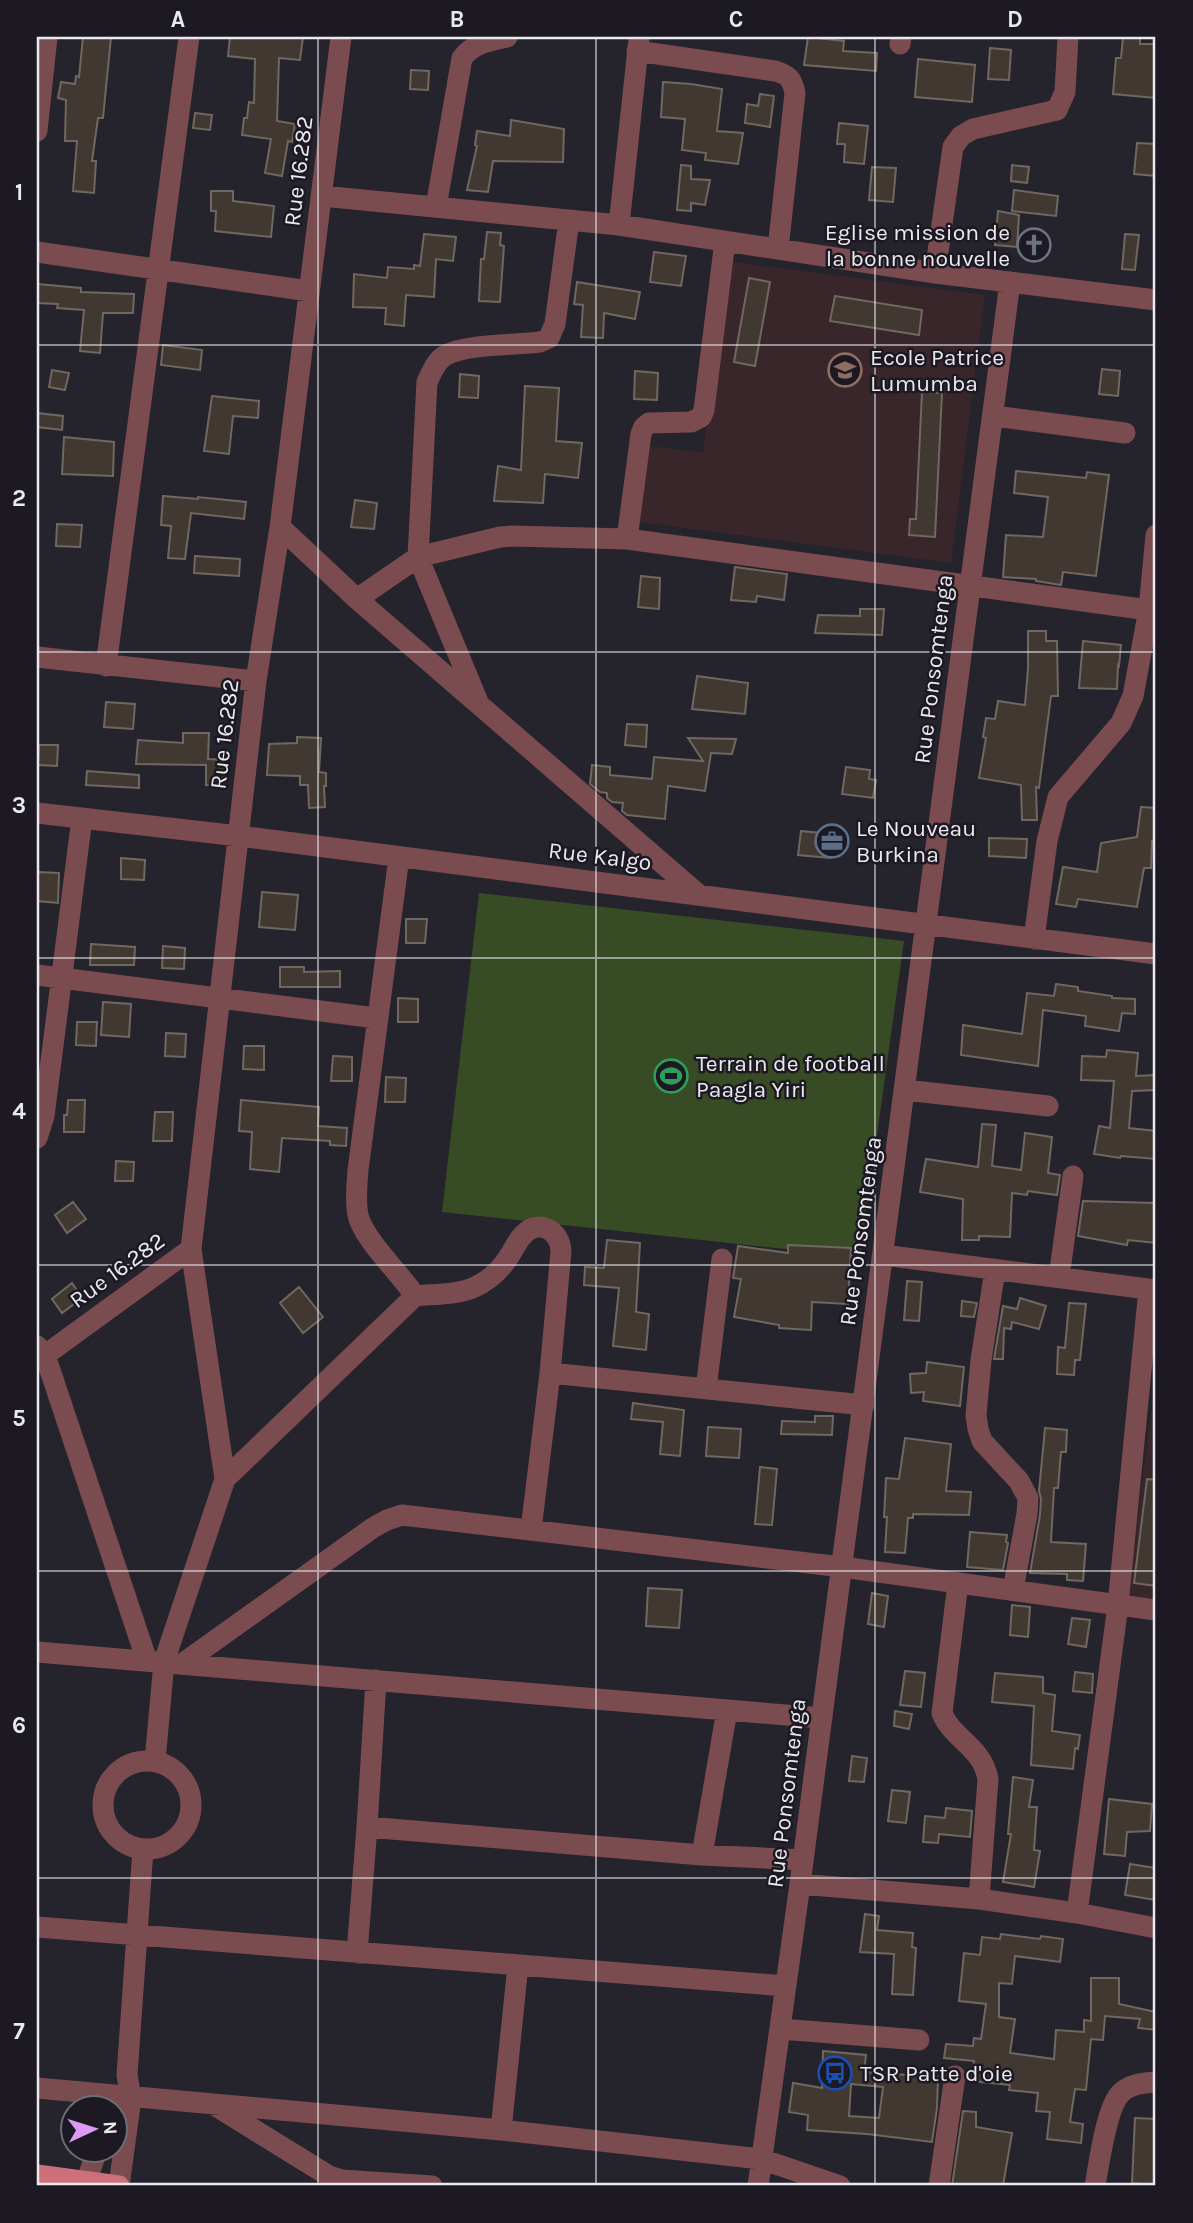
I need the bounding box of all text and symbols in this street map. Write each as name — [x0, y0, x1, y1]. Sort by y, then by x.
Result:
text: A — [171, 6, 185, 33]
text: B — [450, 6, 464, 33]
text: C — [729, 6, 743, 33]
text: D — [1007, 6, 1023, 33]
street label: Rue 16.282 — [278, 114, 319, 228]
text: 1 — [15, 179, 23, 206]
place label: Eglise mission de la bonne nouvelle — [825, 219, 1010, 272]
church icon: Eglise mission de la bonne nouvelle — [1015, 226, 1053, 264]
place label: Ecole Patrice Lumumba — [870, 344, 1004, 397]
school or university icon: Ecole Patrice Lumumba — [826, 351, 864, 389]
text: 2 — [12, 485, 26, 512]
street label: Rue Ponsomtenga — [908, 573, 959, 765]
street label: Rue 16.282 — [204, 677, 245, 791]
text: 3 — [12, 792, 26, 819]
place label: Le Nouveau Burkina — [856, 815, 976, 868]
office icon: Le Nouveau Burkina — [813, 822, 851, 860]
street label: Rue Kalgo — [547, 837, 653, 876]
place label: Terrain de football Paagla Yiri — [696, 1050, 885, 1103]
sports icon: Terrain de football Paagla Yiri — [652, 1057, 690, 1095]
text: 4 — [12, 1098, 26, 1125]
street label: Rue Ponsomtenga — [834, 1135, 887, 1327]
street label: Rue 16.282 — [64, 1227, 170, 1314]
text: 5 — [12, 1405, 26, 1432]
street label: Rue Ponsomtenga — [761, 1697, 812, 1889]
text: 6 — [12, 1712, 26, 1739]
text: 7 — [13, 2018, 25, 2045]
bus stop icon: TSR Patte d'oie — [816, 2054, 854, 2092]
place label: TSR Patte d'oie — [860, 2060, 1013, 2087]
north arrow — [60, 2094, 130, 2164]
text: N — [99, 2120, 121, 2135]

